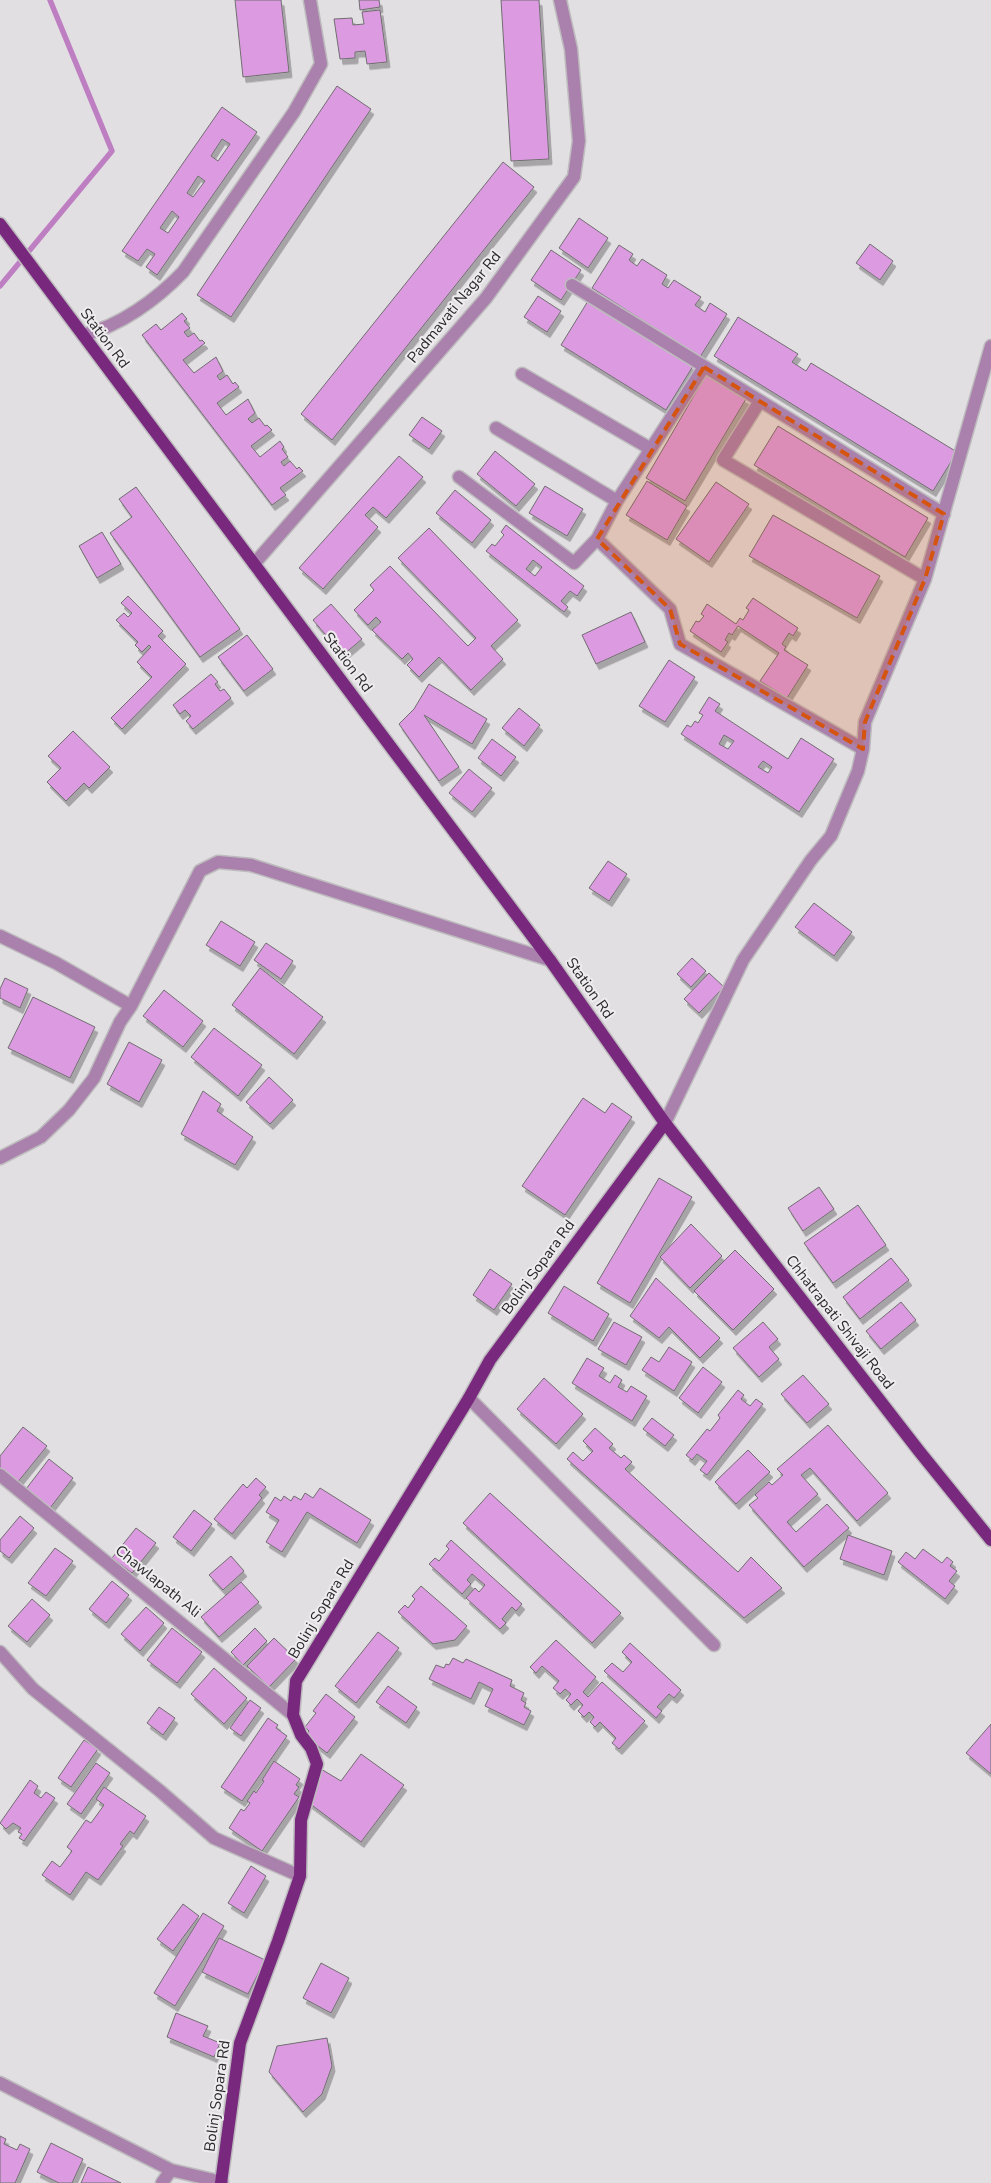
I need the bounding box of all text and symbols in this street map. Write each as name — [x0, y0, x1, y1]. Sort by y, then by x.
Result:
street label: Padmavati Nagar Rd — [403, 247, 505, 367]
street label: Station Rd — [76, 304, 134, 372]
street label: Station Rd — [319, 628, 377, 696]
street label: Station Rd — [562, 953, 618, 1023]
street label: Bolinj Sopara Rd — [497, 1216, 579, 1318]
street label: Chhatrapati Shivaji Road — [781, 1251, 899, 1393]
street label: Chawlapath Ali — [111, 1540, 205, 1622]
street label: Bolinj Sopara Rd — [284, 1556, 358, 1662]
street label: Bolinj Sopara Rd — [199, 2039, 235, 2153]

